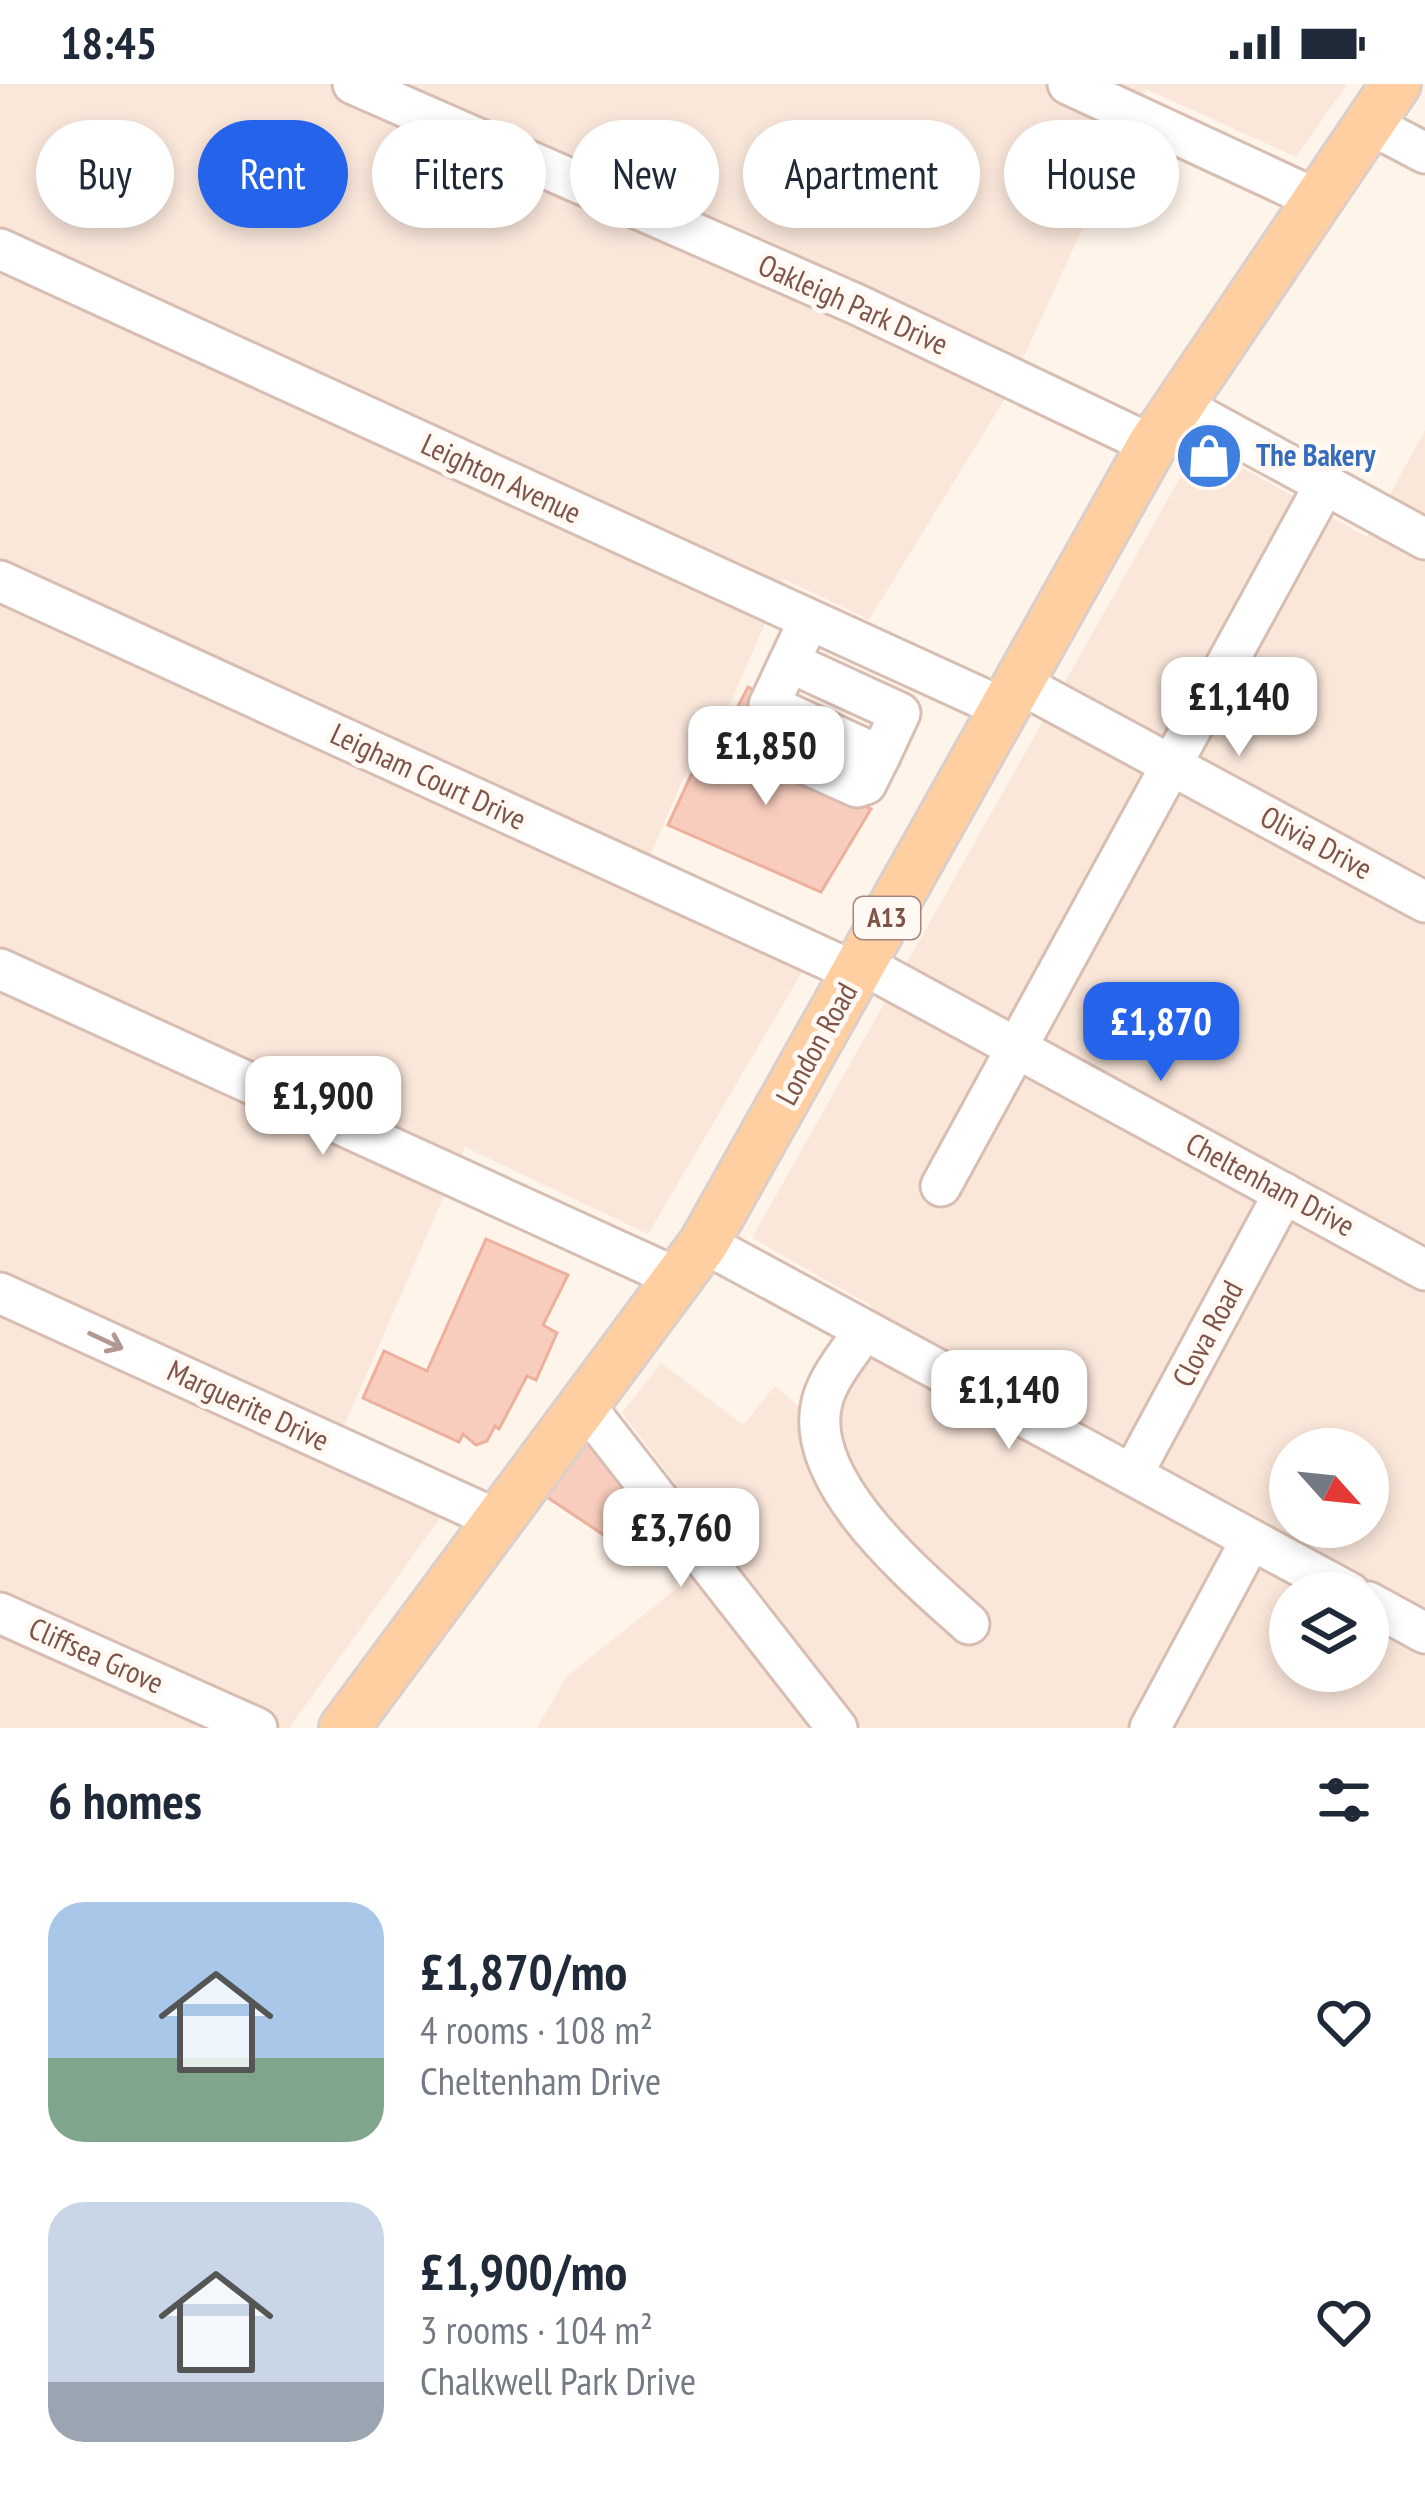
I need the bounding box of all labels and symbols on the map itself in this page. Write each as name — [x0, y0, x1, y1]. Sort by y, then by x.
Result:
street label: Oakleigh Park Drive — [753, 244, 954, 363]
shop icon: The Bakery — [1174, 421, 1244, 491]
street label: Leighton Avenue — [416, 424, 588, 532]
place label: The Bakery — [1256, 435, 1376, 474]
pin: £1,140 — [1141, 657, 1337, 759]
pin: £1,850 — [668, 706, 864, 808]
street label: Leigham Court Drive — [325, 713, 533, 838]
street label: Olivia Drive — [1254, 796, 1379, 887]
road number: A13 — [854, 897, 920, 939]
street label: London Road — [766, 975, 865, 1111]
pin: £1,870 — [1063, 982, 1259, 1084]
pin: £1,900 — [225, 1056, 421, 1158]
street label: Cheltenham Drive — [1180, 1123, 1362, 1244]
street label: Clova Road — [1163, 1274, 1251, 1393]
one-way arrow — [87, 1332, 123, 1354]
street label: Marguerite Drive — [162, 1350, 336, 1459]
pin: £1,140 — [911, 1350, 1107, 1452]
north arrow — [1269, 1428, 1389, 1548]
pin: £3,760 — [583, 1488, 779, 1590]
street label: Cliffsea Grove — [23, 1608, 170, 1702]

